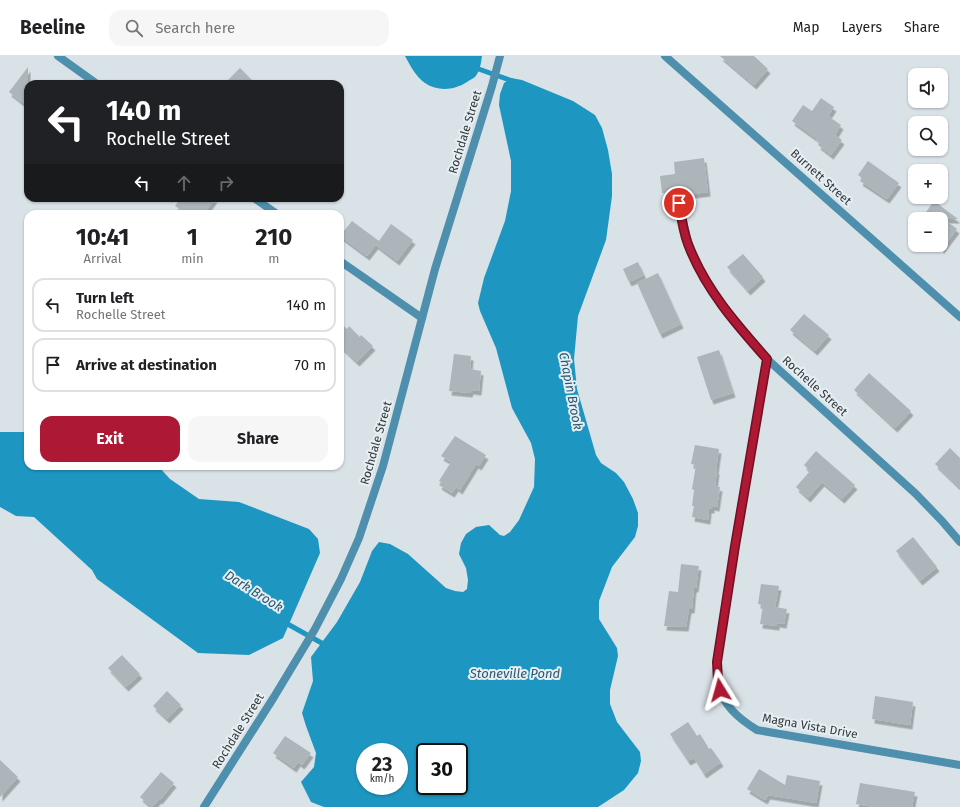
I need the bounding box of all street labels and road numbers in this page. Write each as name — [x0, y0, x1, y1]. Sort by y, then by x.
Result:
street label: Rochdale Street — [446, 88, 484, 175]
street label: Burnett Street — [788, 146, 855, 208]
street label: Rochelle Street — [780, 353, 851, 419]
street label: Rochdale Street — [357, 399, 395, 486]
street label: Rochdale Street — [209, 690, 267, 771]
street label: Magna Vista Drive — [761, 711, 859, 741]

